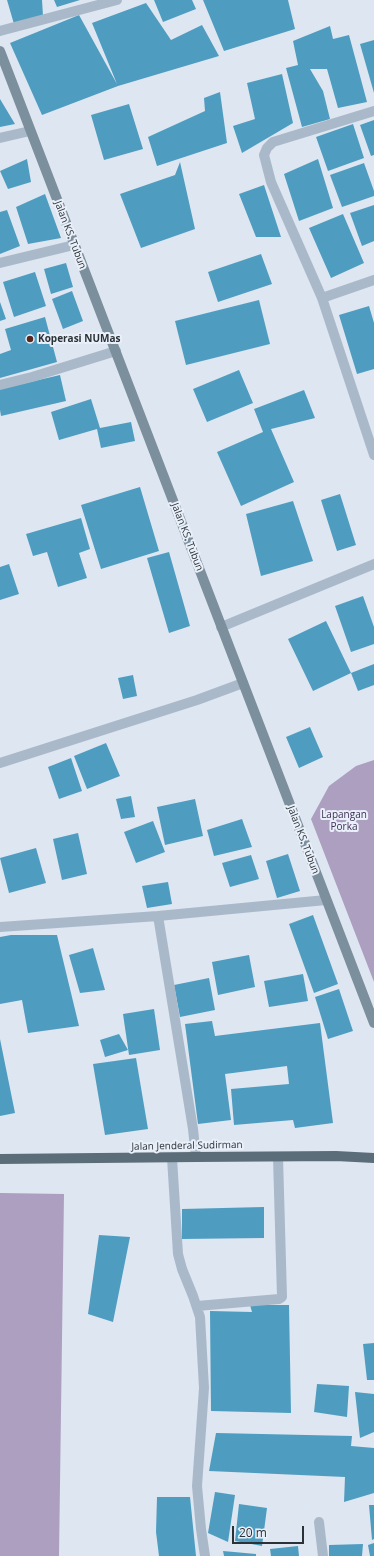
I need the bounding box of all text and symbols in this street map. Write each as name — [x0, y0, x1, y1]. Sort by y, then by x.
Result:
street label: Jalan KS. Tubun — [52, 199, 88, 271]
place label: Koperasi NUMas — [38, 333, 120, 345]
marker: Koperasi NUMas — [25, 334, 35, 344]
street label: Jalan KS. Tubun — [169, 501, 205, 573]
street label: Jalan KS. Tubun — [285, 804, 321, 876]
park label: Lapangan Porka — [321, 809, 367, 832]
street label: Jalan Jenderal Sudirman — [131, 1139, 243, 1153]
scale bar — [234, 1518, 306, 1544]
text: 20 m — [239, 1524, 267, 1541]

